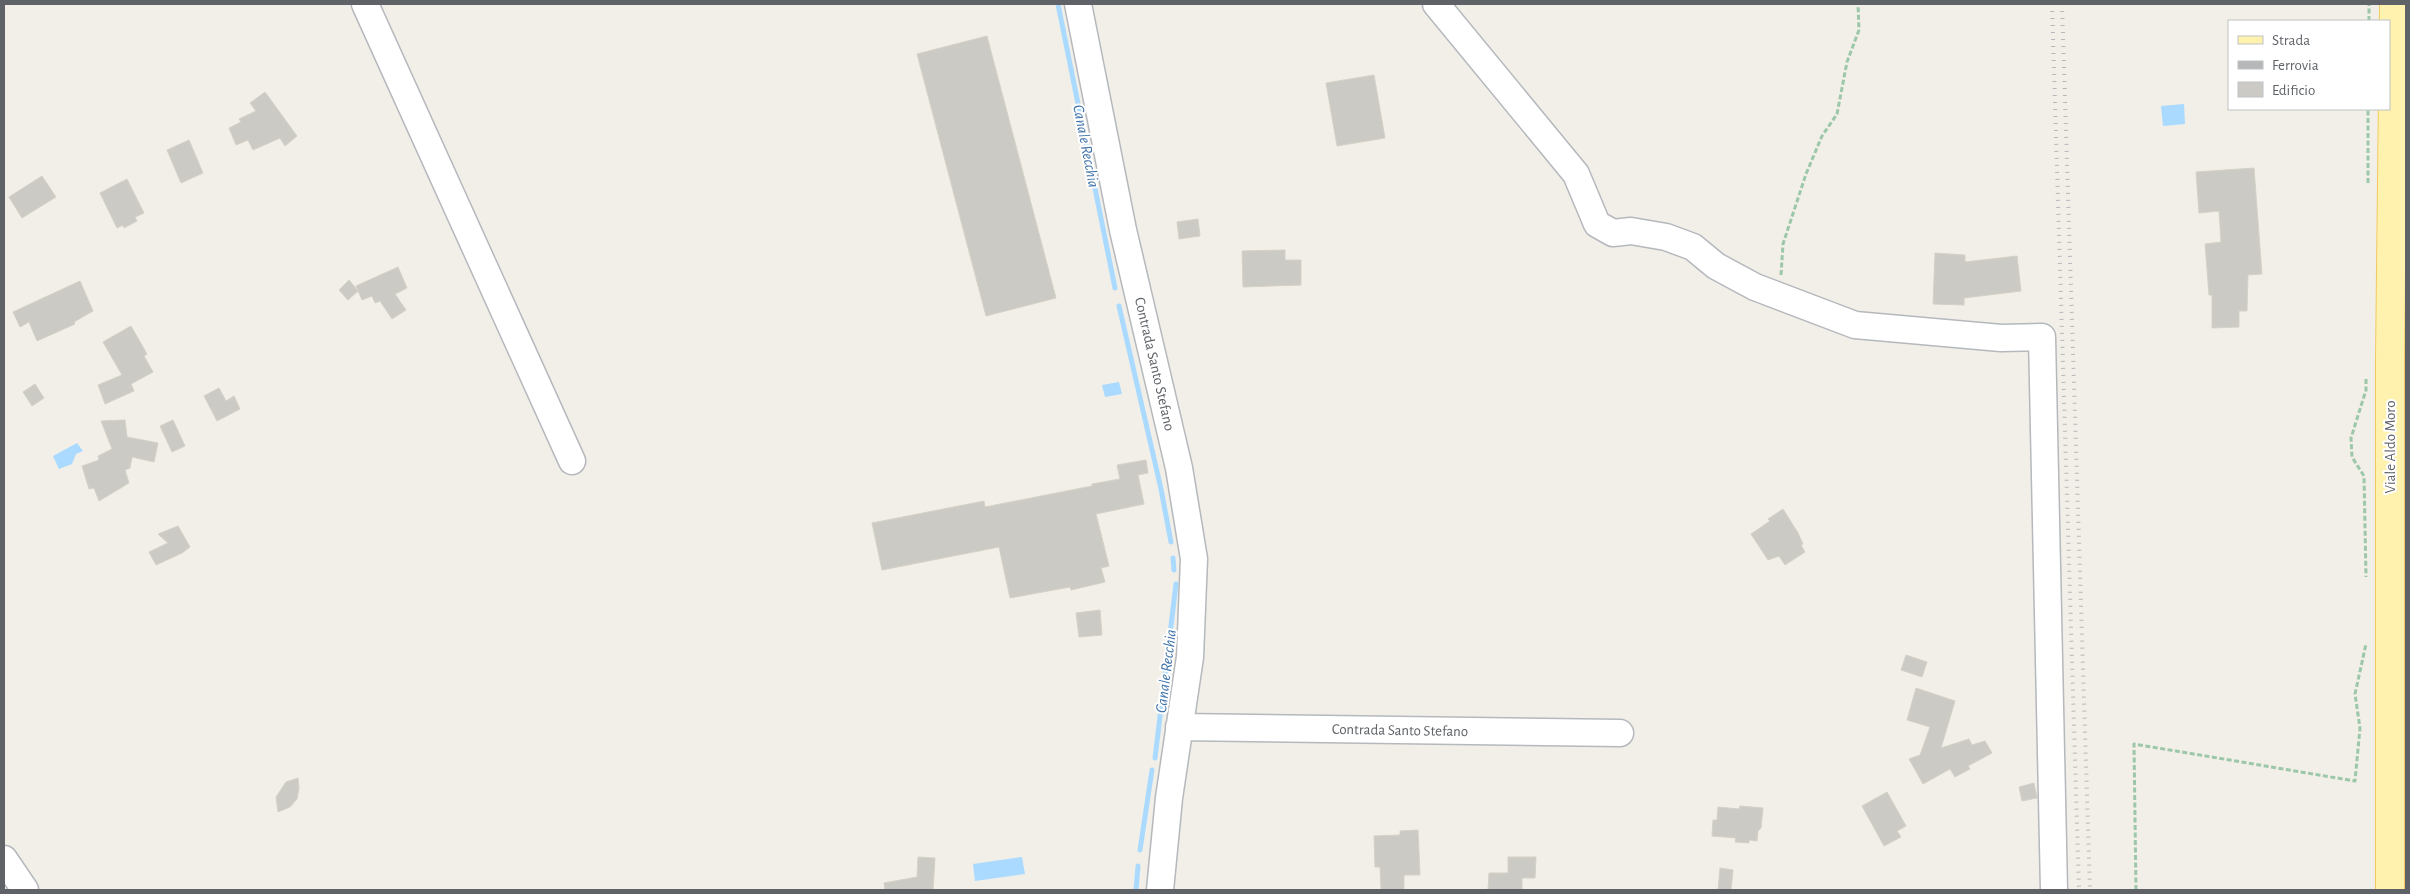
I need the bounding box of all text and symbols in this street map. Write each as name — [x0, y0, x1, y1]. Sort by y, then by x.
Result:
legend — [2228, 20, 2390, 110]
text: Strada — [2272, 33, 2310, 48]
text: Ferrovia — [2272, 58, 2319, 73]
text: Edificio — [2272, 83, 2315, 98]
water label: Canale Recchia — [1070, 103, 1102, 189]
street label: Contrada Santo Stefano — [1132, 296, 1177, 432]
street label: Viale Aldo Moro — [2383, 400, 2398, 494]
water label: Canale Recchia — [1153, 628, 1179, 714]
street label: Contrada Santo Stefano — [1332, 722, 1468, 739]

